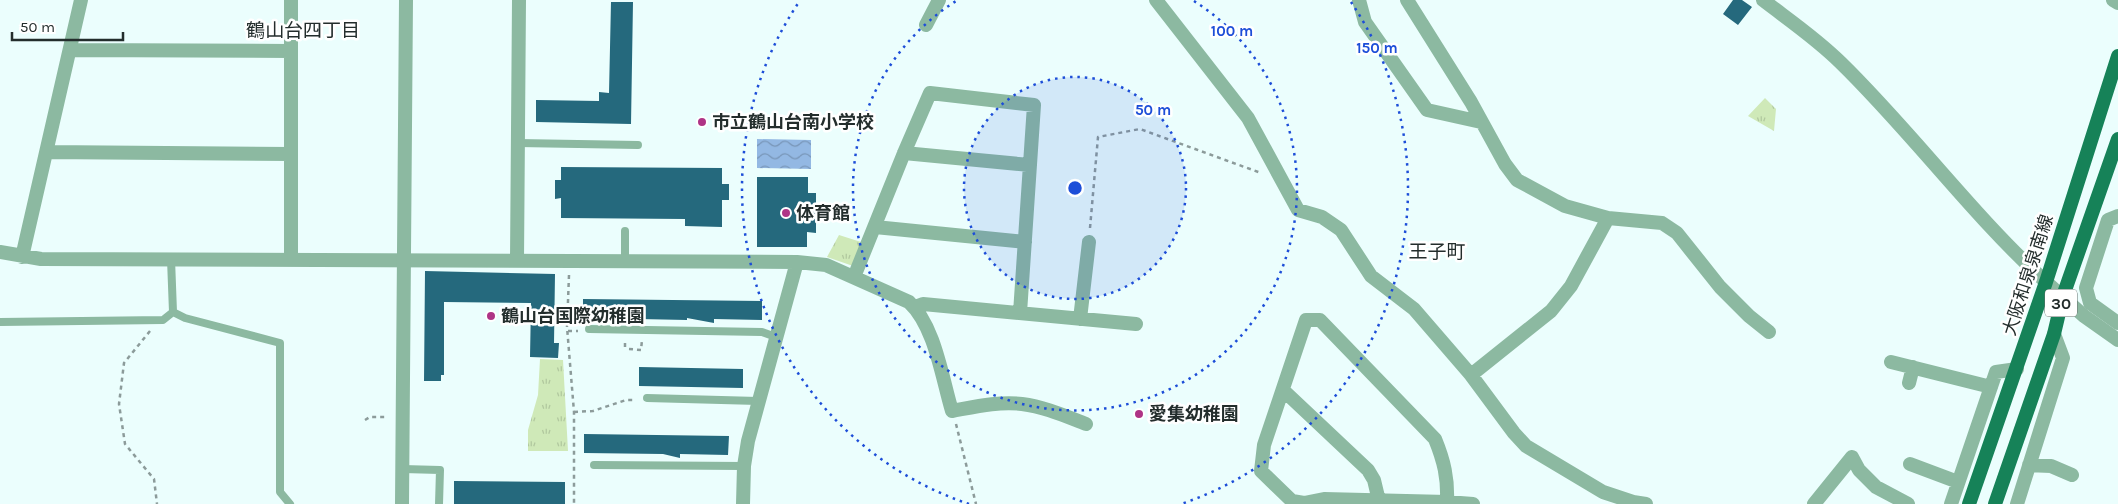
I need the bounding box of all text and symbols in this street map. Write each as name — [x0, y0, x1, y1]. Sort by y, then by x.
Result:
scale bar — [12, 10, 124, 42]
text: 50 m — [20, 18, 55, 36]
district label: 鶴山台四丁目 — [246, 20, 360, 42]
text: 100 m — [1211, 22, 1253, 40]
text: 150 m — [1356, 39, 1398, 57]
text: 50 m — [1135, 101, 1171, 119]
place label: 市立鶴山台南小学校 — [712, 111, 874, 133]
marker: 市立鶴山台南小学校 — [696, 116, 708, 128]
centre of rings — [1066, 179, 1084, 197]
place label: 体育館 — [796, 202, 850, 224]
marker: 体育館 — [780, 207, 792, 219]
street label: 大阪和泉泉南線 — [1998, 212, 2058, 338]
district label: 王子町 — [1408, 241, 1466, 263]
road number: 30 — [2045, 290, 2077, 316]
place label: 鶴山台国際幼稚園 — [501, 305, 645, 327]
marker: 鶴山台国際幼稚園 — [485, 310, 497, 322]
place label: 愛集幼稚園 — [1149, 403, 1239, 425]
marker: 愛集幼稚園 — [1133, 408, 1145, 420]

